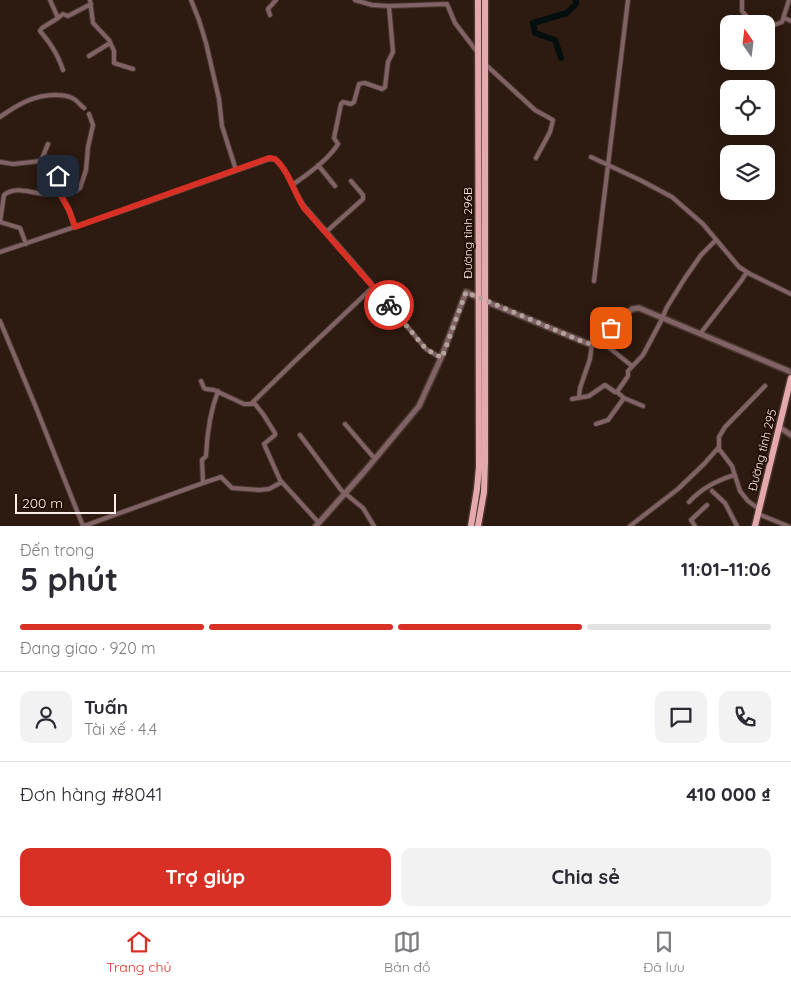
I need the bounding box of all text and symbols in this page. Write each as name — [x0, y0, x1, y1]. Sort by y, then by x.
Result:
north arrow — [720, 15, 775, 70]
map controls — [720, 15, 775, 200]
button: locate — [720, 80, 775, 135]
button: layers — [720, 145, 775, 200]
pin — [37, 155, 79, 197]
icon: home — [44, 162, 72, 190]
street label: Đường tỉnh 296B — [460, 187, 475, 279]
courier — [364, 280, 414, 330]
icon: bike — [375, 291, 403, 319]
pin — [590, 307, 632, 349]
icon: bag — [597, 314, 625, 342]
street label: Đường tỉnh 295 — [745, 407, 779, 493]
scale bar — [15, 491, 116, 514]
text: 200 m — [22, 494, 63, 512]
text: Đến trong — [20, 540, 94, 560]
text: 11:01–11:06 — [681, 557, 771, 581]
text: 5 phút — [20, 559, 118, 599]
text: Đang giao · 920 m — [20, 638, 156, 658]
button: person — [20, 691, 72, 743]
button: chat — [655, 691, 707, 743]
button: phone — [719, 691, 771, 743]
text: Tuấn — [84, 695, 128, 719]
text: Tài xế · 4.4 — [84, 719, 157, 739]
text: Đơn hàng #8041 — [20, 782, 163, 806]
text: 410 000 ₫ — [686, 782, 771, 806]
button: Trợ giúp — [20, 848, 391, 906]
button: Chia sẻ — [401, 848, 771, 906]
tab: Trang chủ — [106, 928, 171, 976]
tab: Bản đồ — [384, 928, 431, 976]
tab: Đã lưu — [643, 928, 685, 976]

